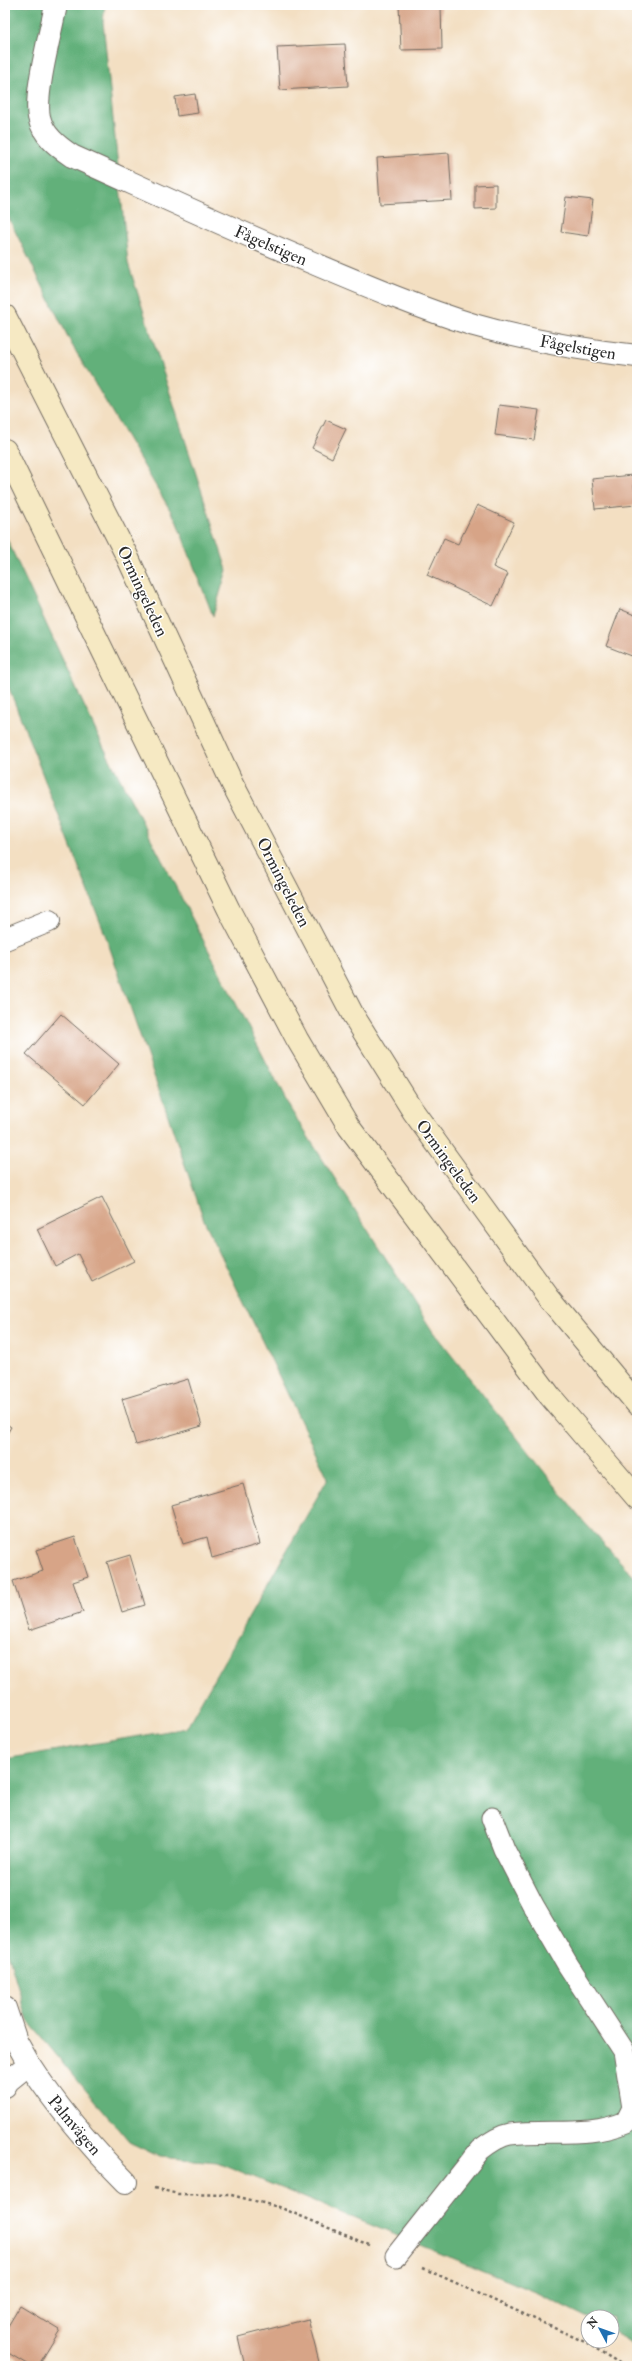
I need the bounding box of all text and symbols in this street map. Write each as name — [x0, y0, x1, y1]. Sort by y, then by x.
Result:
street label: Fågelstigen — [231, 221, 311, 270]
street label: Fågelstigen — [538, 330, 618, 365]
street label: Ormingeleden — [112, 542, 173, 640]
street label: Ormingeleden — [252, 834, 315, 931]
street label: Ormingeleden — [411, 1116, 486, 1207]
street label: Palmvägen — [43, 2091, 106, 2160]
north arrow — [580, 2309, 620, 2349]
text: N — [584, 2314, 602, 2332]

